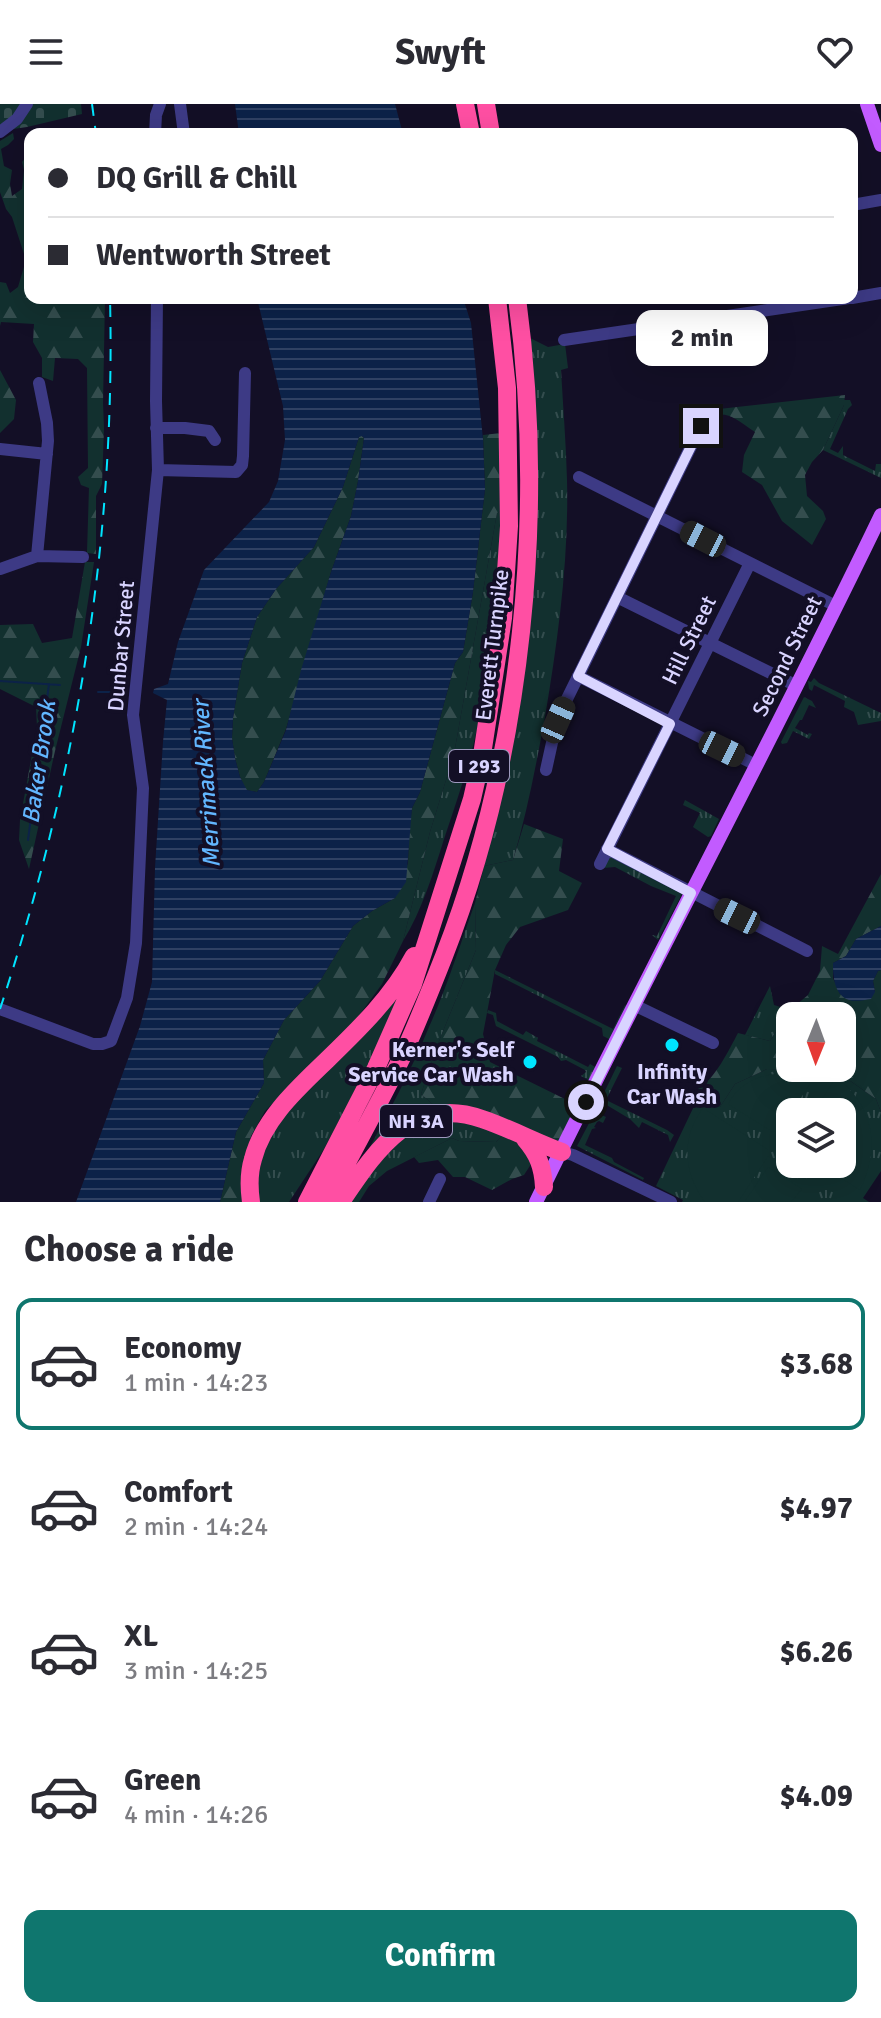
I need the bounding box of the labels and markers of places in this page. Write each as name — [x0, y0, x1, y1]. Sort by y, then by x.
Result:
place label: Kerner's Self Service Car Wash — [348, 1036, 515, 1088]
marker: Infinity Car Wash — [663, 1036, 681, 1054]
marker: Kerner's Self Service Car Wash — [521, 1053, 539, 1071]
place label: Infinity Car Wash — [627, 1058, 717, 1110]

